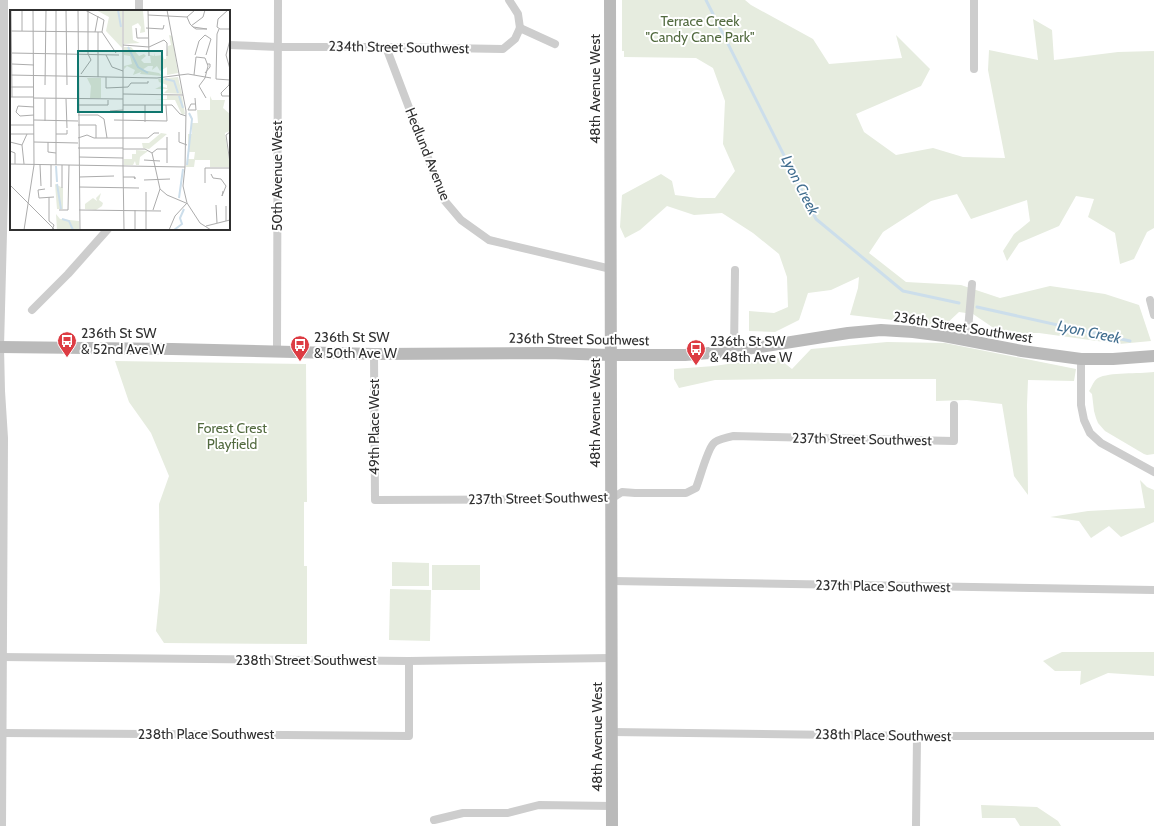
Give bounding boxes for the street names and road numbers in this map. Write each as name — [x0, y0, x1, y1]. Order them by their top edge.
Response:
street label: 48th Avenue West — [586, 34, 604, 144]
street label: 234th Street Southwest — [328, 37, 470, 57]
street label: Hedlund Avenue — [401, 105, 455, 203]
street label: 50th Avenue West — [268, 120, 286, 231]
street label: 236th Street Southwest — [892, 307, 1034, 347]
street label: 236th Street Southwest — [509, 329, 650, 349]
street label: 48th Avenue West — [586, 358, 604, 468]
street label: 49th Place West — [365, 379, 383, 475]
street label: 237th Street Southwest — [792, 429, 932, 449]
street label: 237th Street Southwest — [468, 488, 608, 508]
street label: 237th Place Southwest — [815, 576, 951, 596]
street label: 238th Street Southwest — [235, 651, 377, 669]
street label: 48th Avenue West — [588, 682, 606, 792]
street label: 238th Place Southwest — [138, 725, 275, 743]
street label: 238th Place Southwest — [815, 725, 952, 745]

